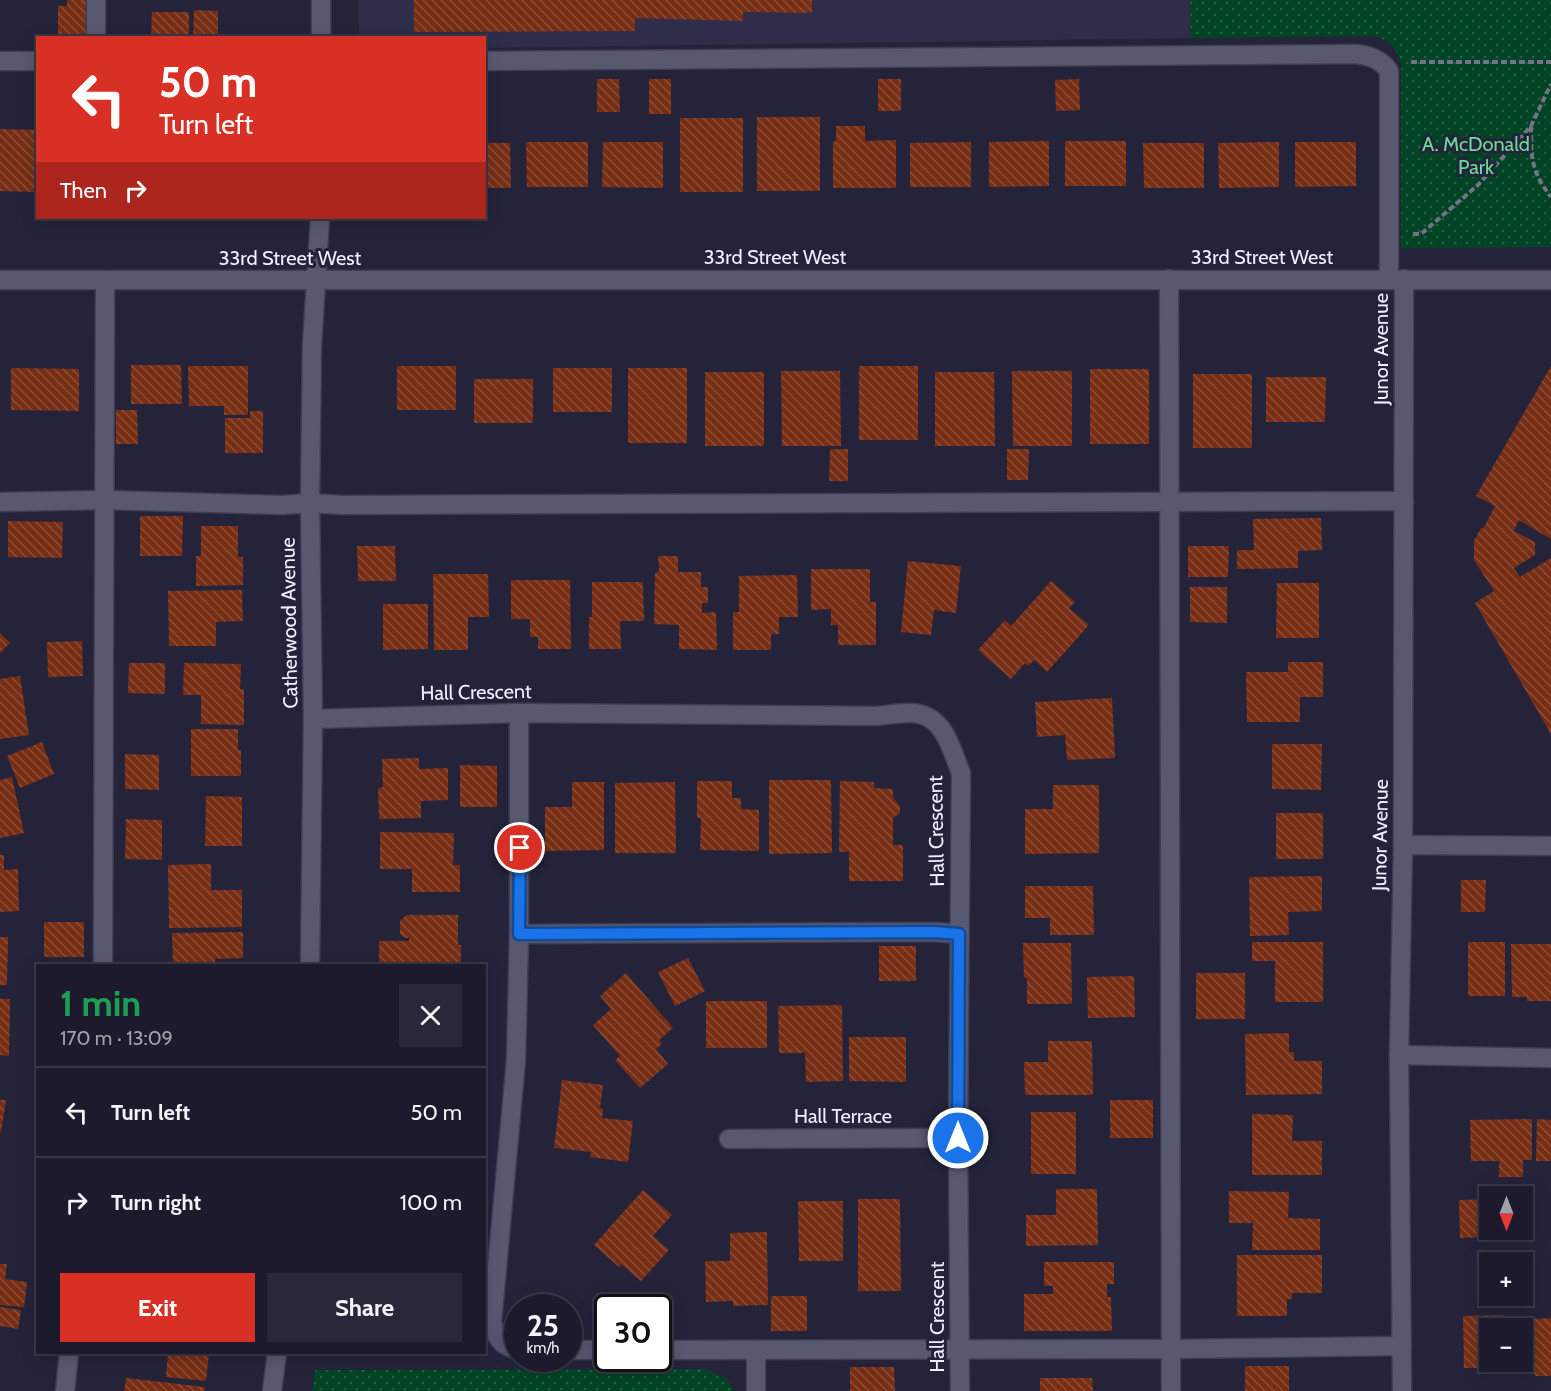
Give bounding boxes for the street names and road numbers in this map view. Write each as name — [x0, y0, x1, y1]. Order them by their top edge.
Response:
street label: 33rd Street West — [704, 245, 847, 269]
street label: 33rd Street West — [1191, 245, 1334, 269]
street label: 33rd Street West — [219, 246, 362, 270]
street label: Junor Avenue — [1369, 293, 1393, 406]
street label: Catherwood Avenue — [276, 537, 302, 709]
street label: Hall Crescent — [420, 679, 532, 705]
street label: Hall Crescent — [923, 775, 949, 887]
street label: Junor Avenue — [1367, 779, 1393, 892]
street label: Hall Terrace — [794, 1104, 892, 1128]
street label: Hall Crescent — [925, 1261, 949, 1373]

